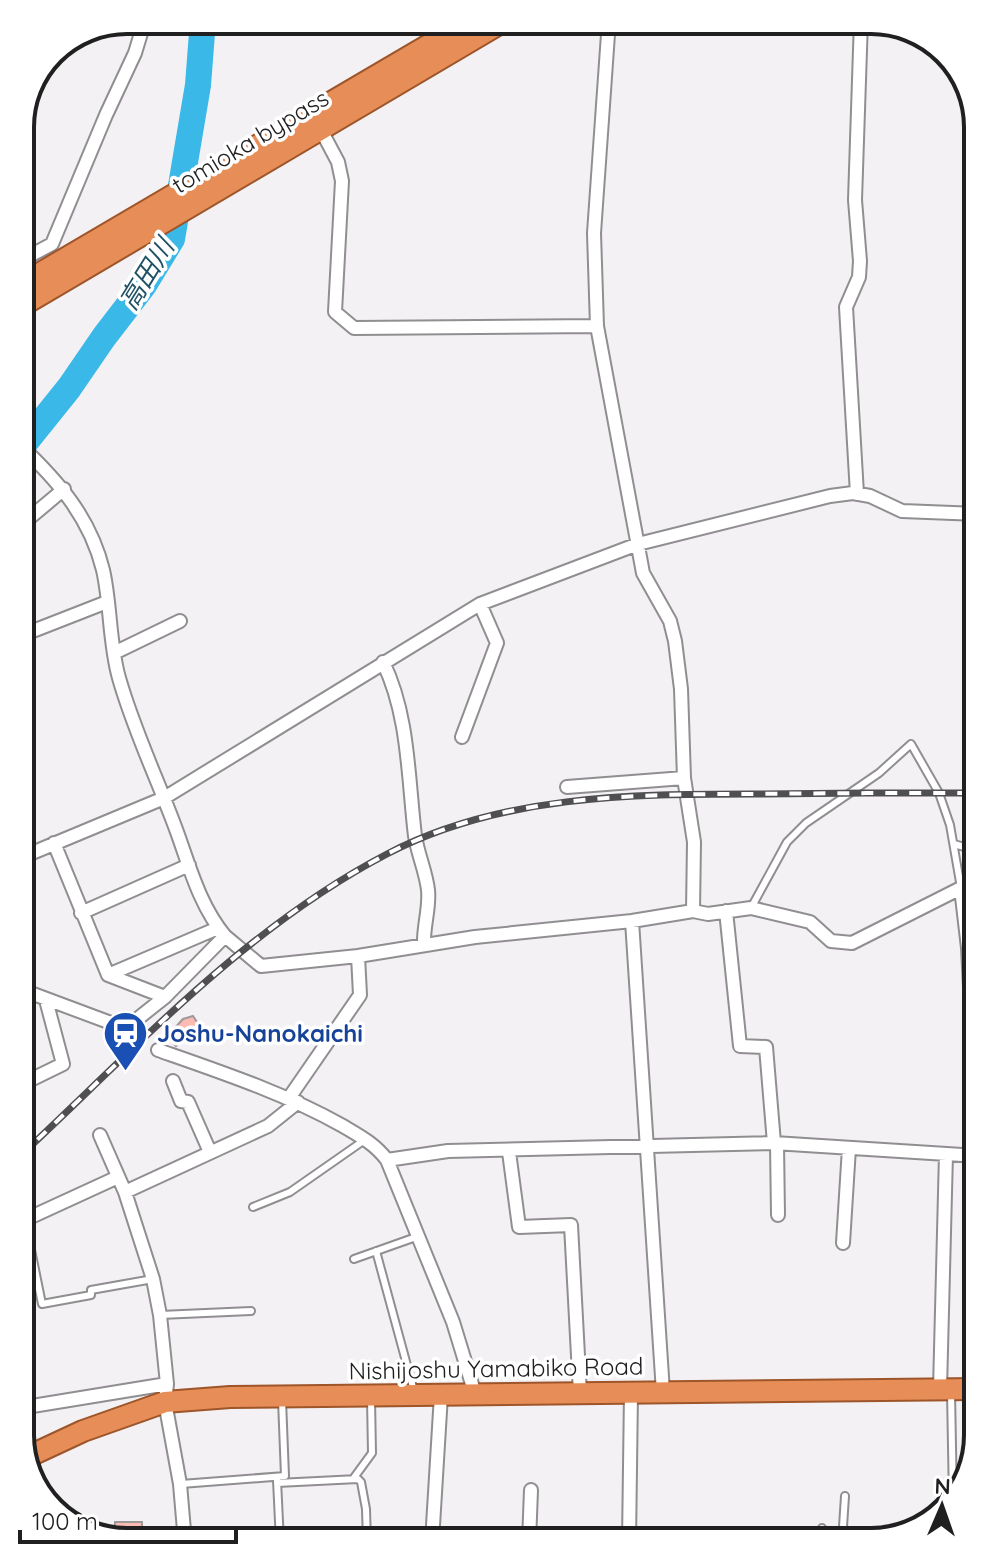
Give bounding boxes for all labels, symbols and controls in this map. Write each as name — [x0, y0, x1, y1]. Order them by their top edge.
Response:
street label: tomioka bypass — [166, 82, 334, 200]
water label: 高田川 — [111, 230, 182, 316]
station icon: Joshu-Nanokaichi — [102, 1009, 150, 1072]
place label: Joshu-Nanokaichi — [157, 1018, 363, 1048]
street label: Nishijoshu Yamabiko Road — [348, 1350, 644, 1386]
north arrow — [902, 1466, 982, 1546]
text: N — [934, 1472, 951, 1500]
scale bar — [20, 1494, 236, 1544]
text: 100 m — [32, 1506, 98, 1536]

